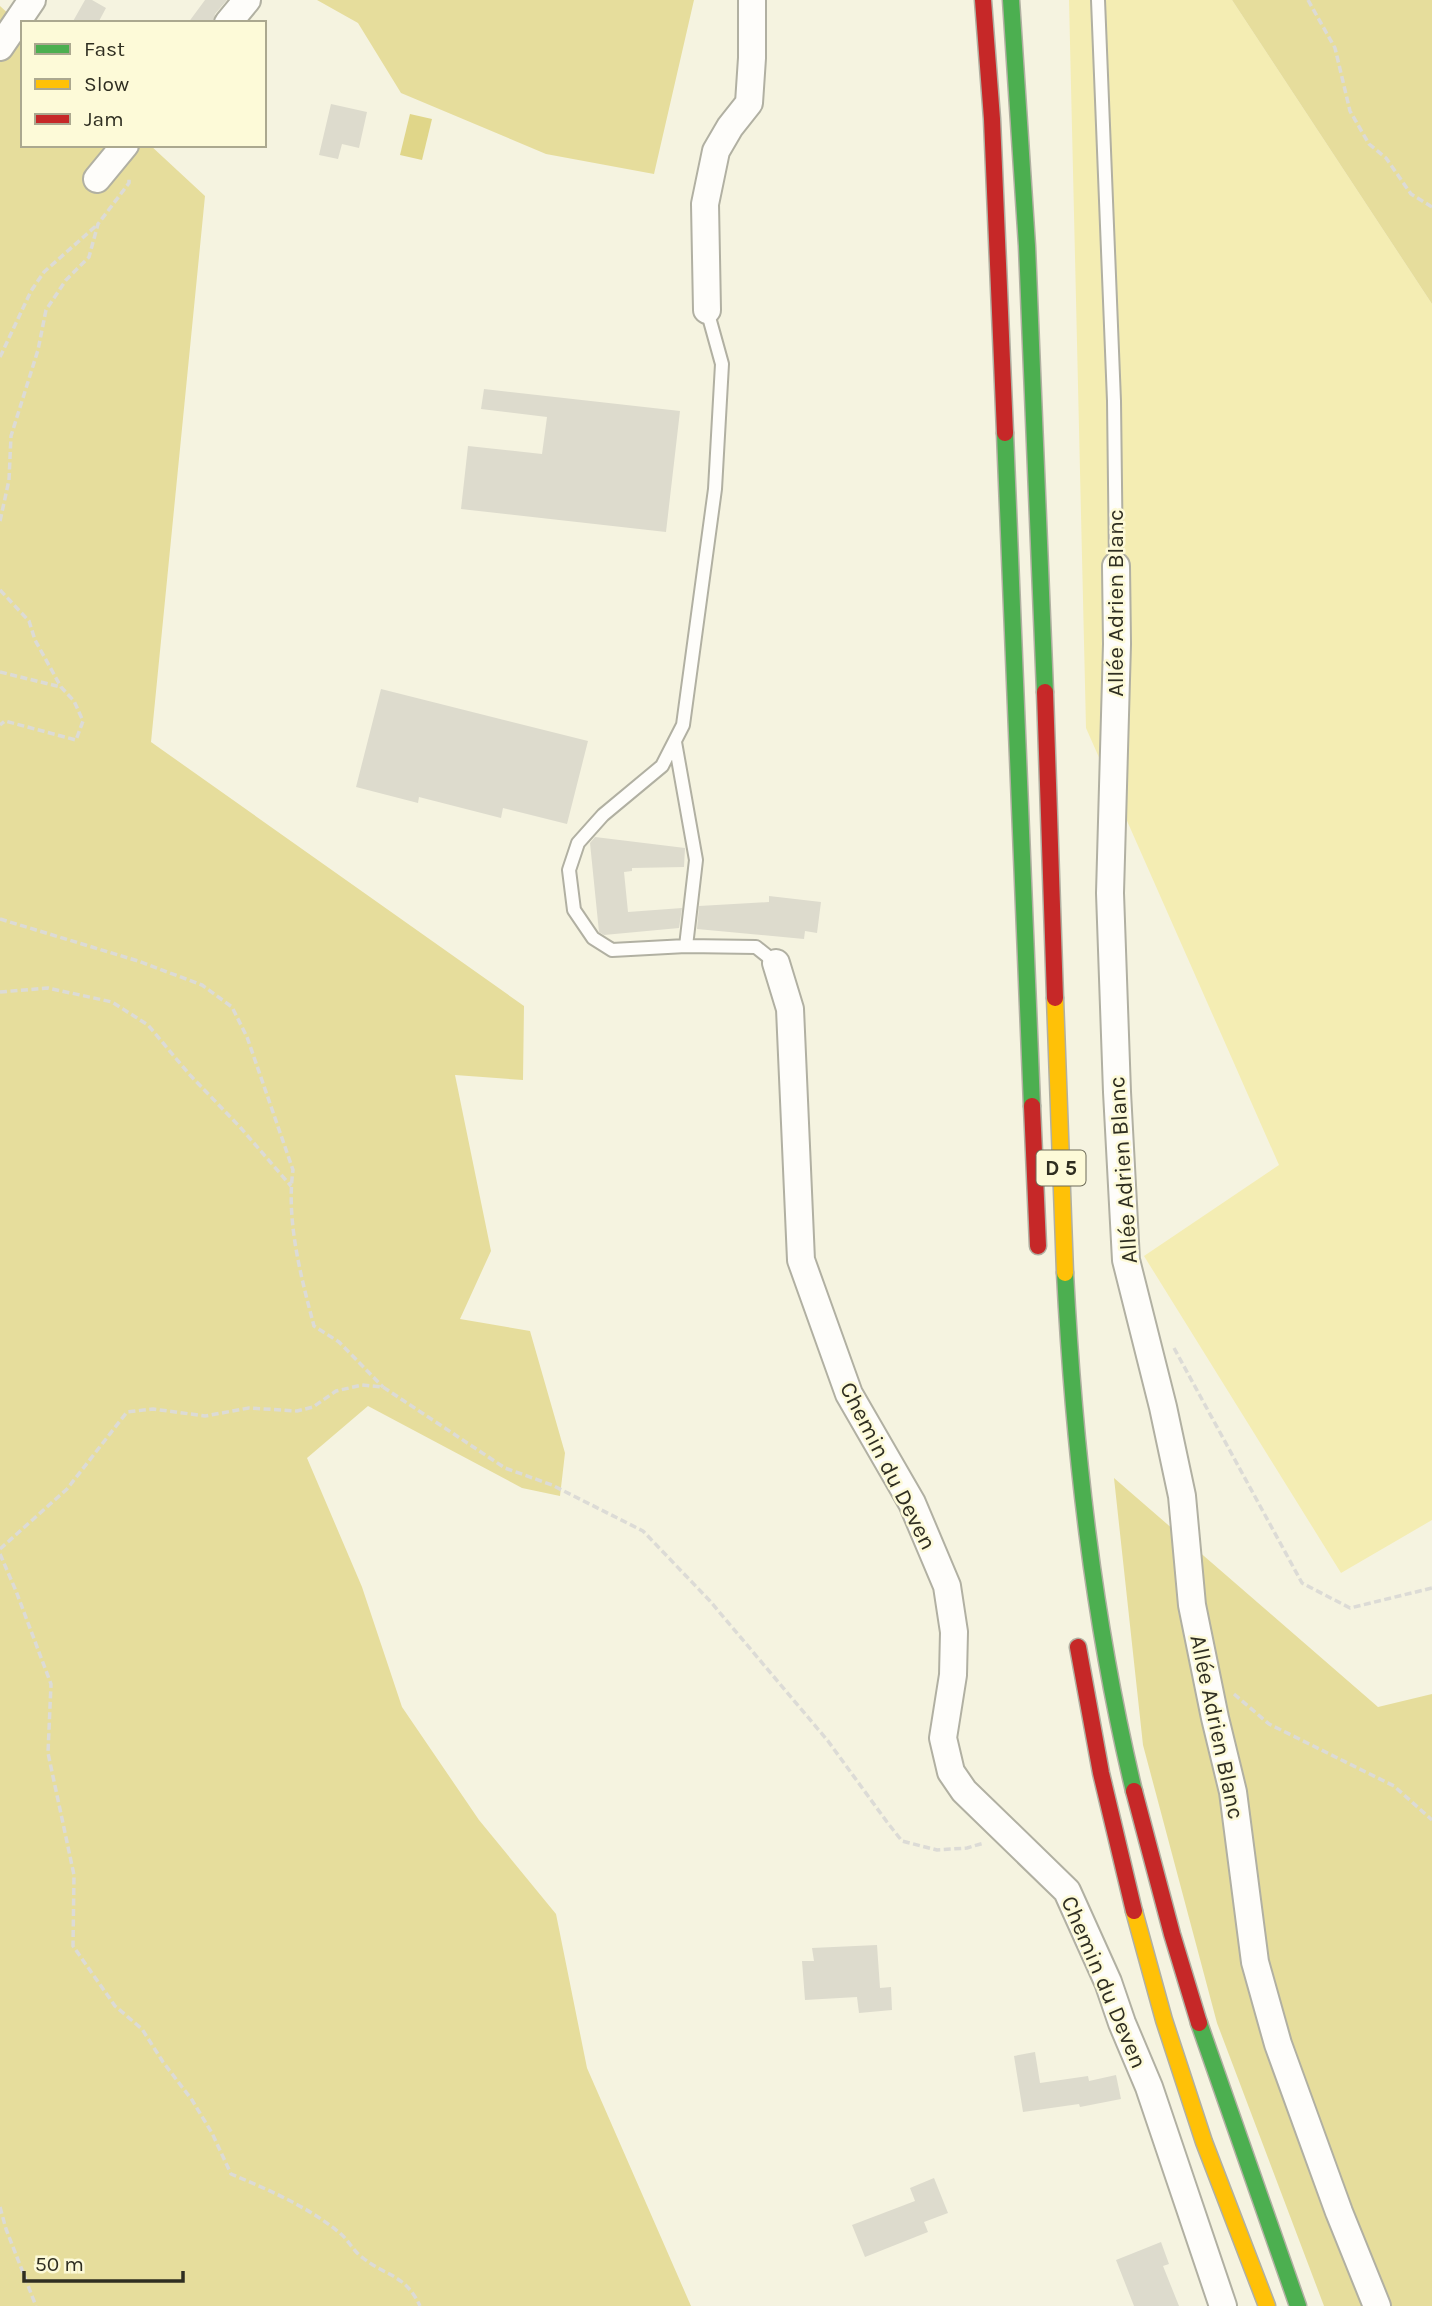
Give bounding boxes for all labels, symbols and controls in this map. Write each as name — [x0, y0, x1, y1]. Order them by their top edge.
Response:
legend — [21, 21, 266, 147]
text: Fast — [84, 37, 125, 61]
text: Slow — [84, 72, 129, 96]
text: Jam — [84, 107, 124, 131]
street label: Allée Adrien Blanc — [1102, 509, 1129, 697]
street label: Allée Adrien Blanc — [1103, 1076, 1143, 1264]
road number: D 5 — [1036, 1150, 1086, 1186]
street label: Chemin du Deven — [834, 1378, 942, 1554]
street label: Allée Adrien Blanc — [1184, 1632, 1250, 1822]
street label: Chemin du Deven — [1055, 1892, 1153, 2072]
scale bar — [24, 2240, 184, 2284]
text: 50 m — [35, 2252, 84, 2276]

